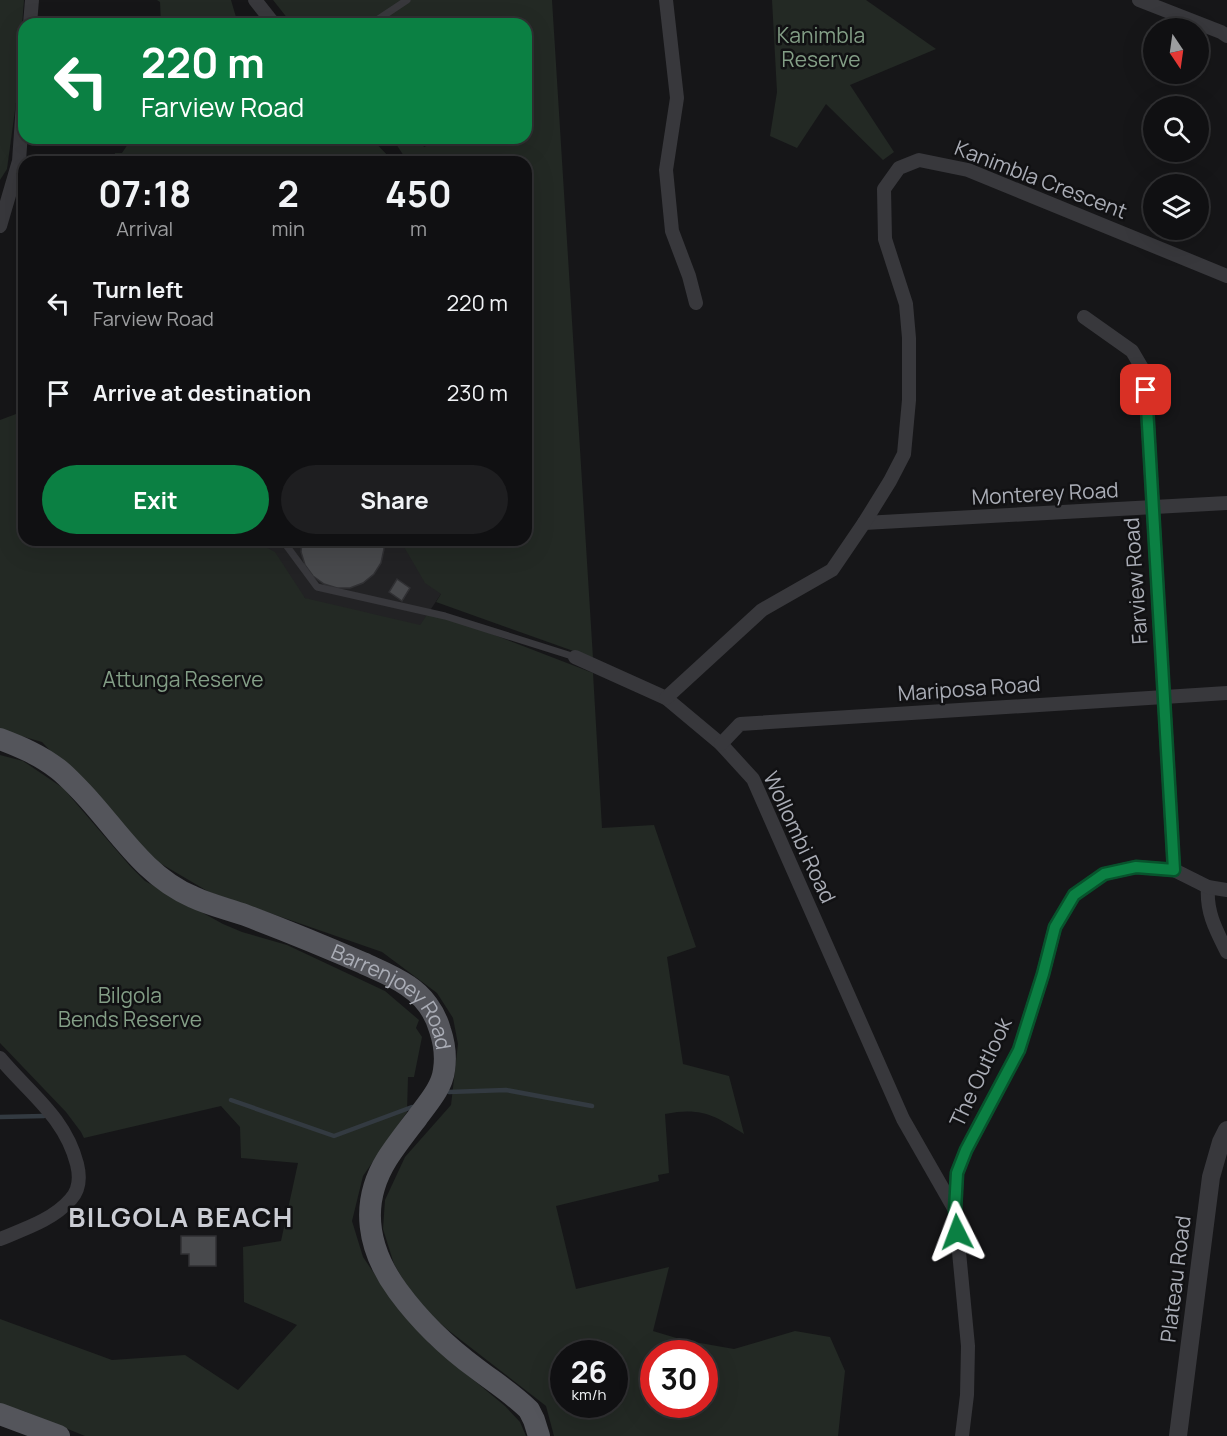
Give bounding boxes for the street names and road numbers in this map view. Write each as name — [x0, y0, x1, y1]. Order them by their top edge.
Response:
street label: Kanimbla Crescent — [951, 133, 1131, 225]
street label: Monterey Road — [971, 475, 1119, 511]
street label: Farview Road — [1117, 517, 1153, 645]
street label: Mariposa Road — [897, 669, 1041, 707]
street label: Wollombi Road — [757, 767, 843, 907]
street label: Barrenjoey Road — [327, 937, 458, 1052]
street label: The Outlook — [942, 1012, 1018, 1131]
street label: Plateau Road — [1153, 1214, 1197, 1344]

